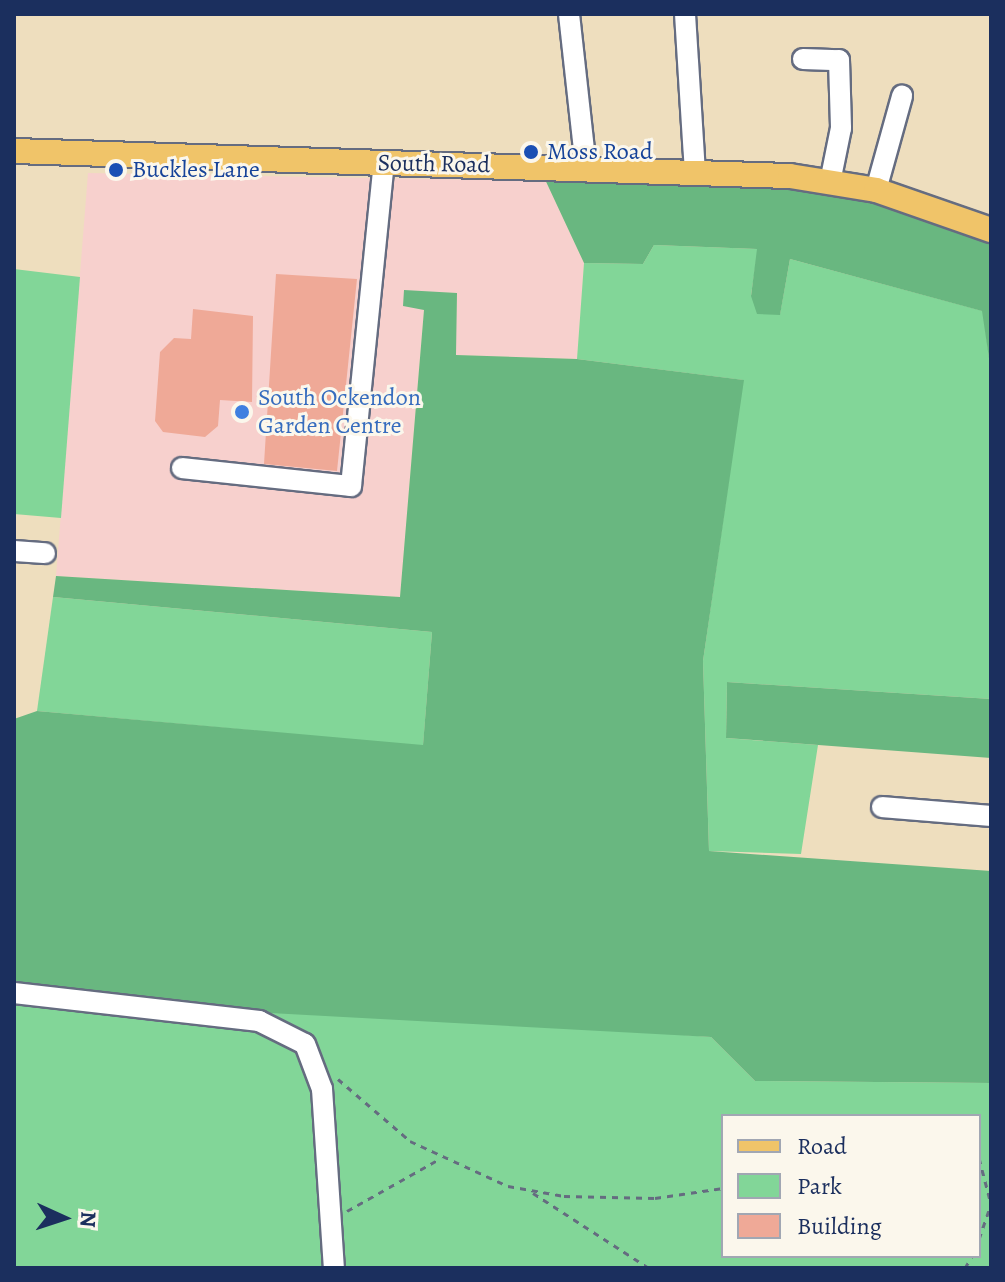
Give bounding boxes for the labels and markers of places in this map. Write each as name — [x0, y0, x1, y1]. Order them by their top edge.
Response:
place label: Moss Road — [547, 138, 653, 166]
marker: Moss Road — [522, 143, 540, 161]
place label: Buckles Lane — [132, 156, 260, 184]
marker: Buckles Lane — [107, 161, 125, 179]
place label: South Ockendon Garden Centre — [258, 384, 421, 440]
marker: South Ockendon Garden Centre — [233, 403, 251, 421]

